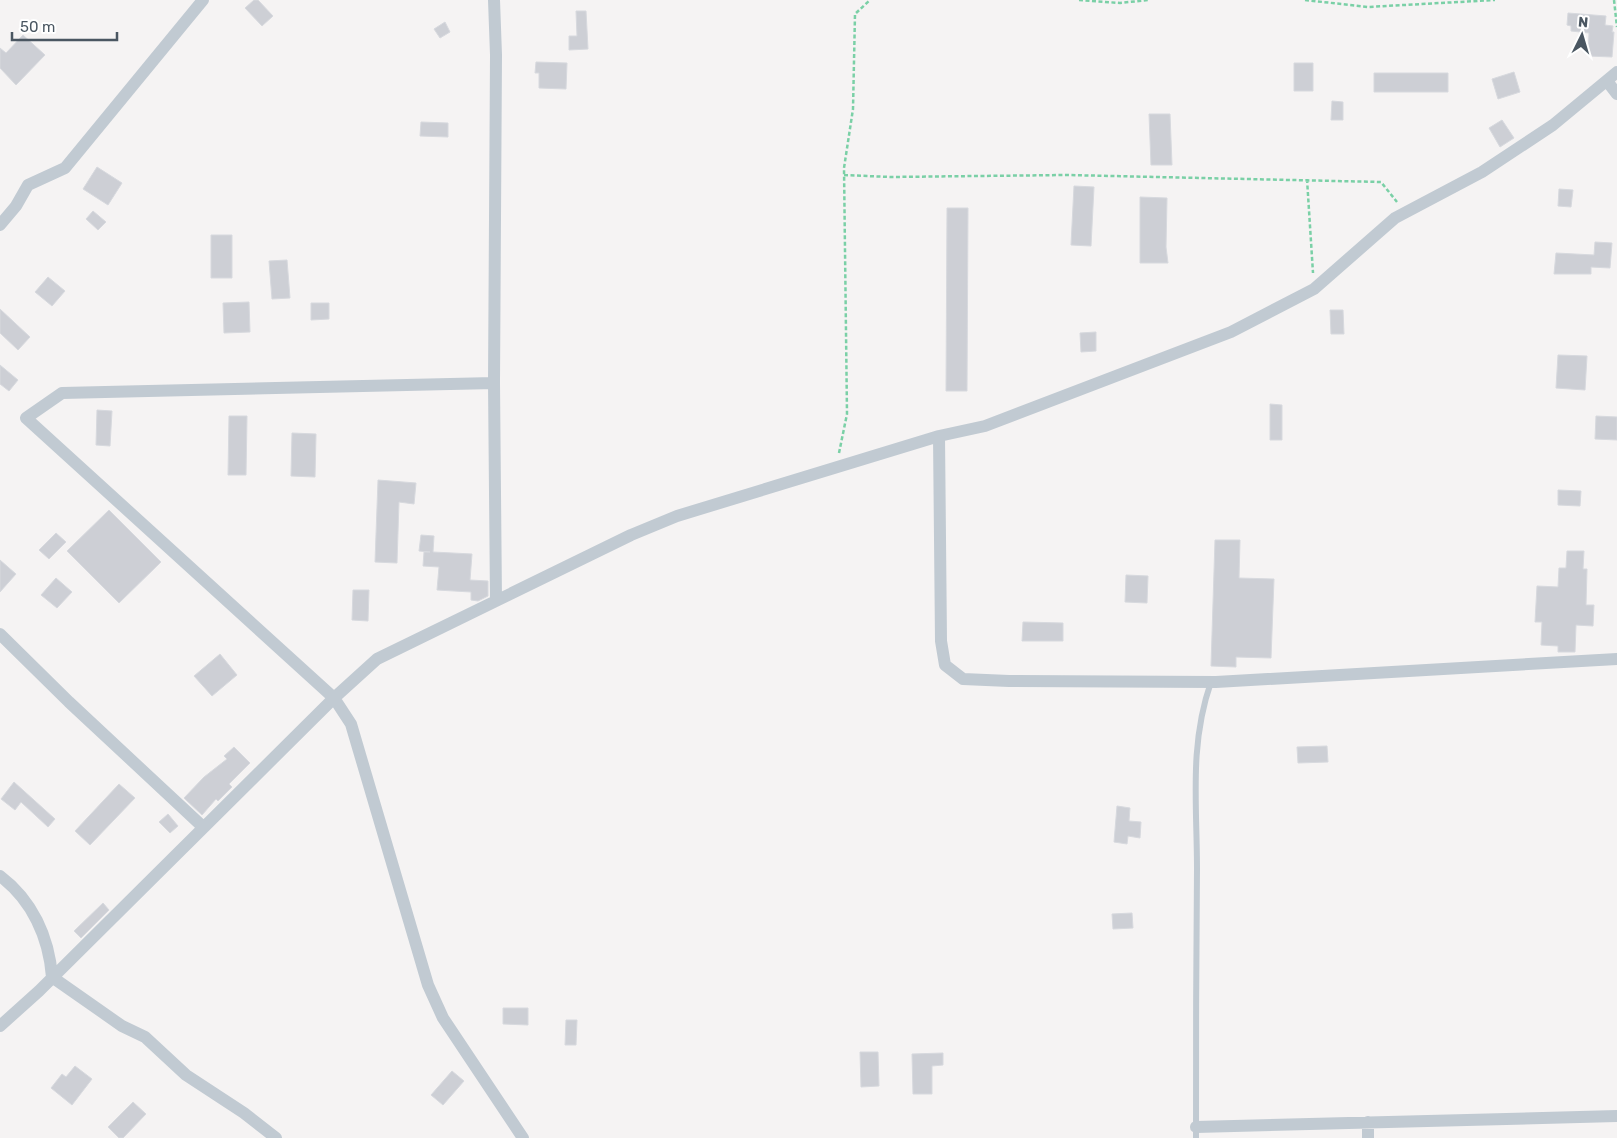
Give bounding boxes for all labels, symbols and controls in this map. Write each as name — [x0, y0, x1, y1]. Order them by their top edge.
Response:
scale bar — [12, 10, 118, 42]
north arrow — [1557, 10, 1607, 60]
text: N — [1577, 14, 1589, 31]
text: 50 m — [20, 18, 55, 36]

